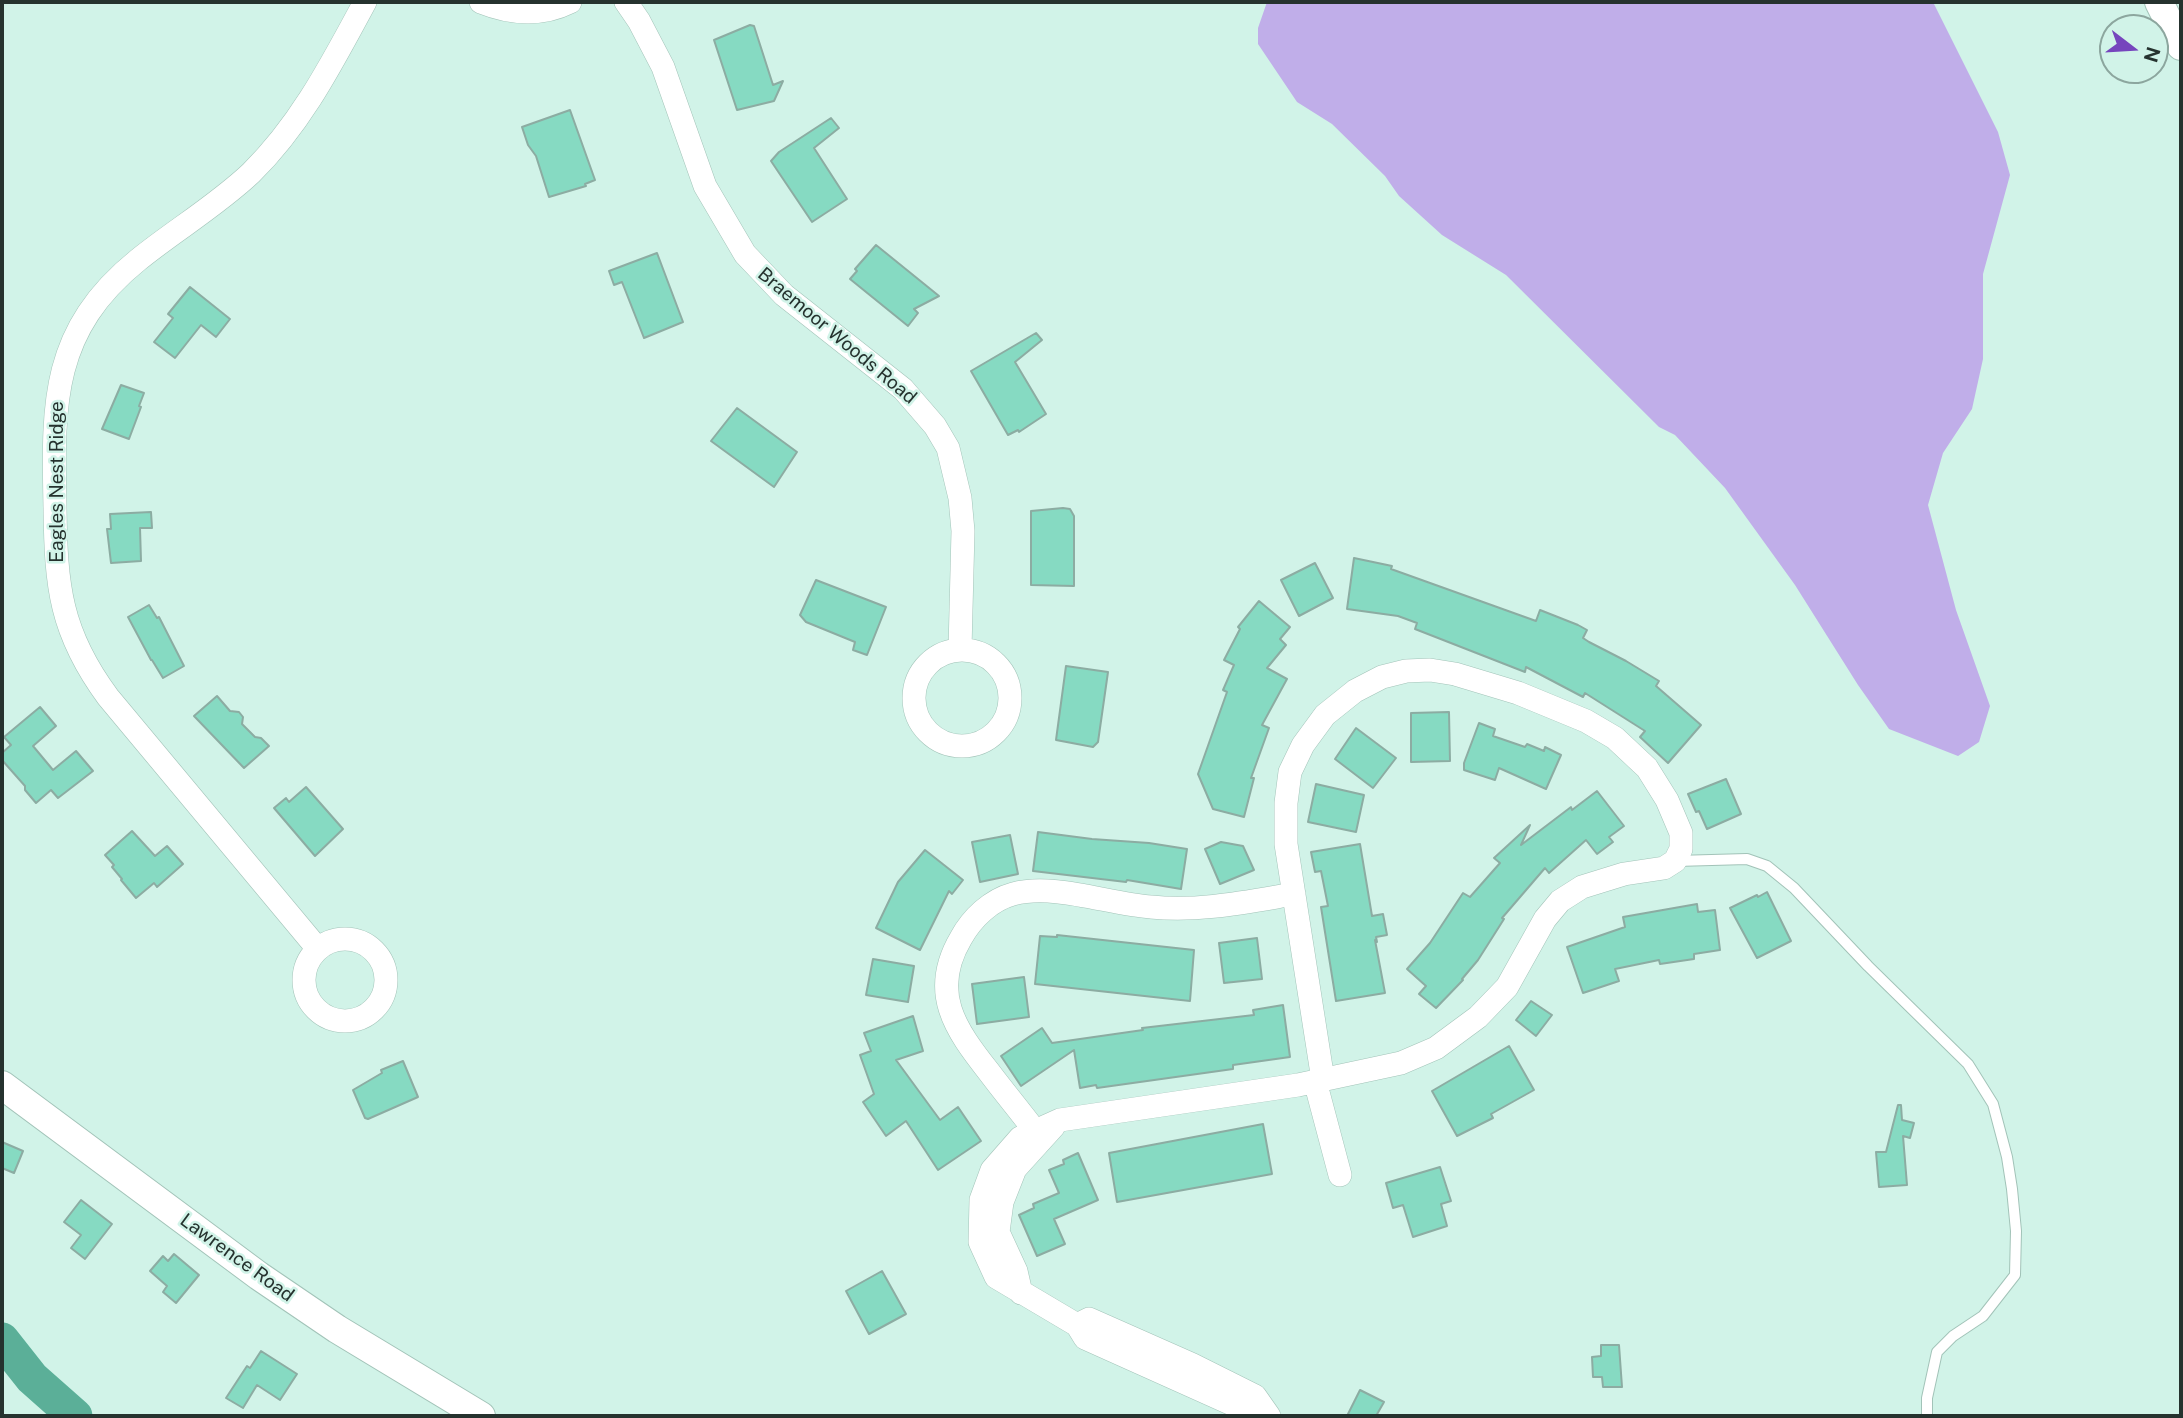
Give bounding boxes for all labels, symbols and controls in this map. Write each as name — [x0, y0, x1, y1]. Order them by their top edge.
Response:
north arrow — [2099, 14, 2169, 84]
text: N — [2139, 44, 2165, 65]
street label: Braemoor Woods Road — [753, 263, 921, 409]
street label: Eagles Nest Ridge — [46, 401, 68, 563]
street label: Lawrence Road — [176, 1209, 298, 1307]

